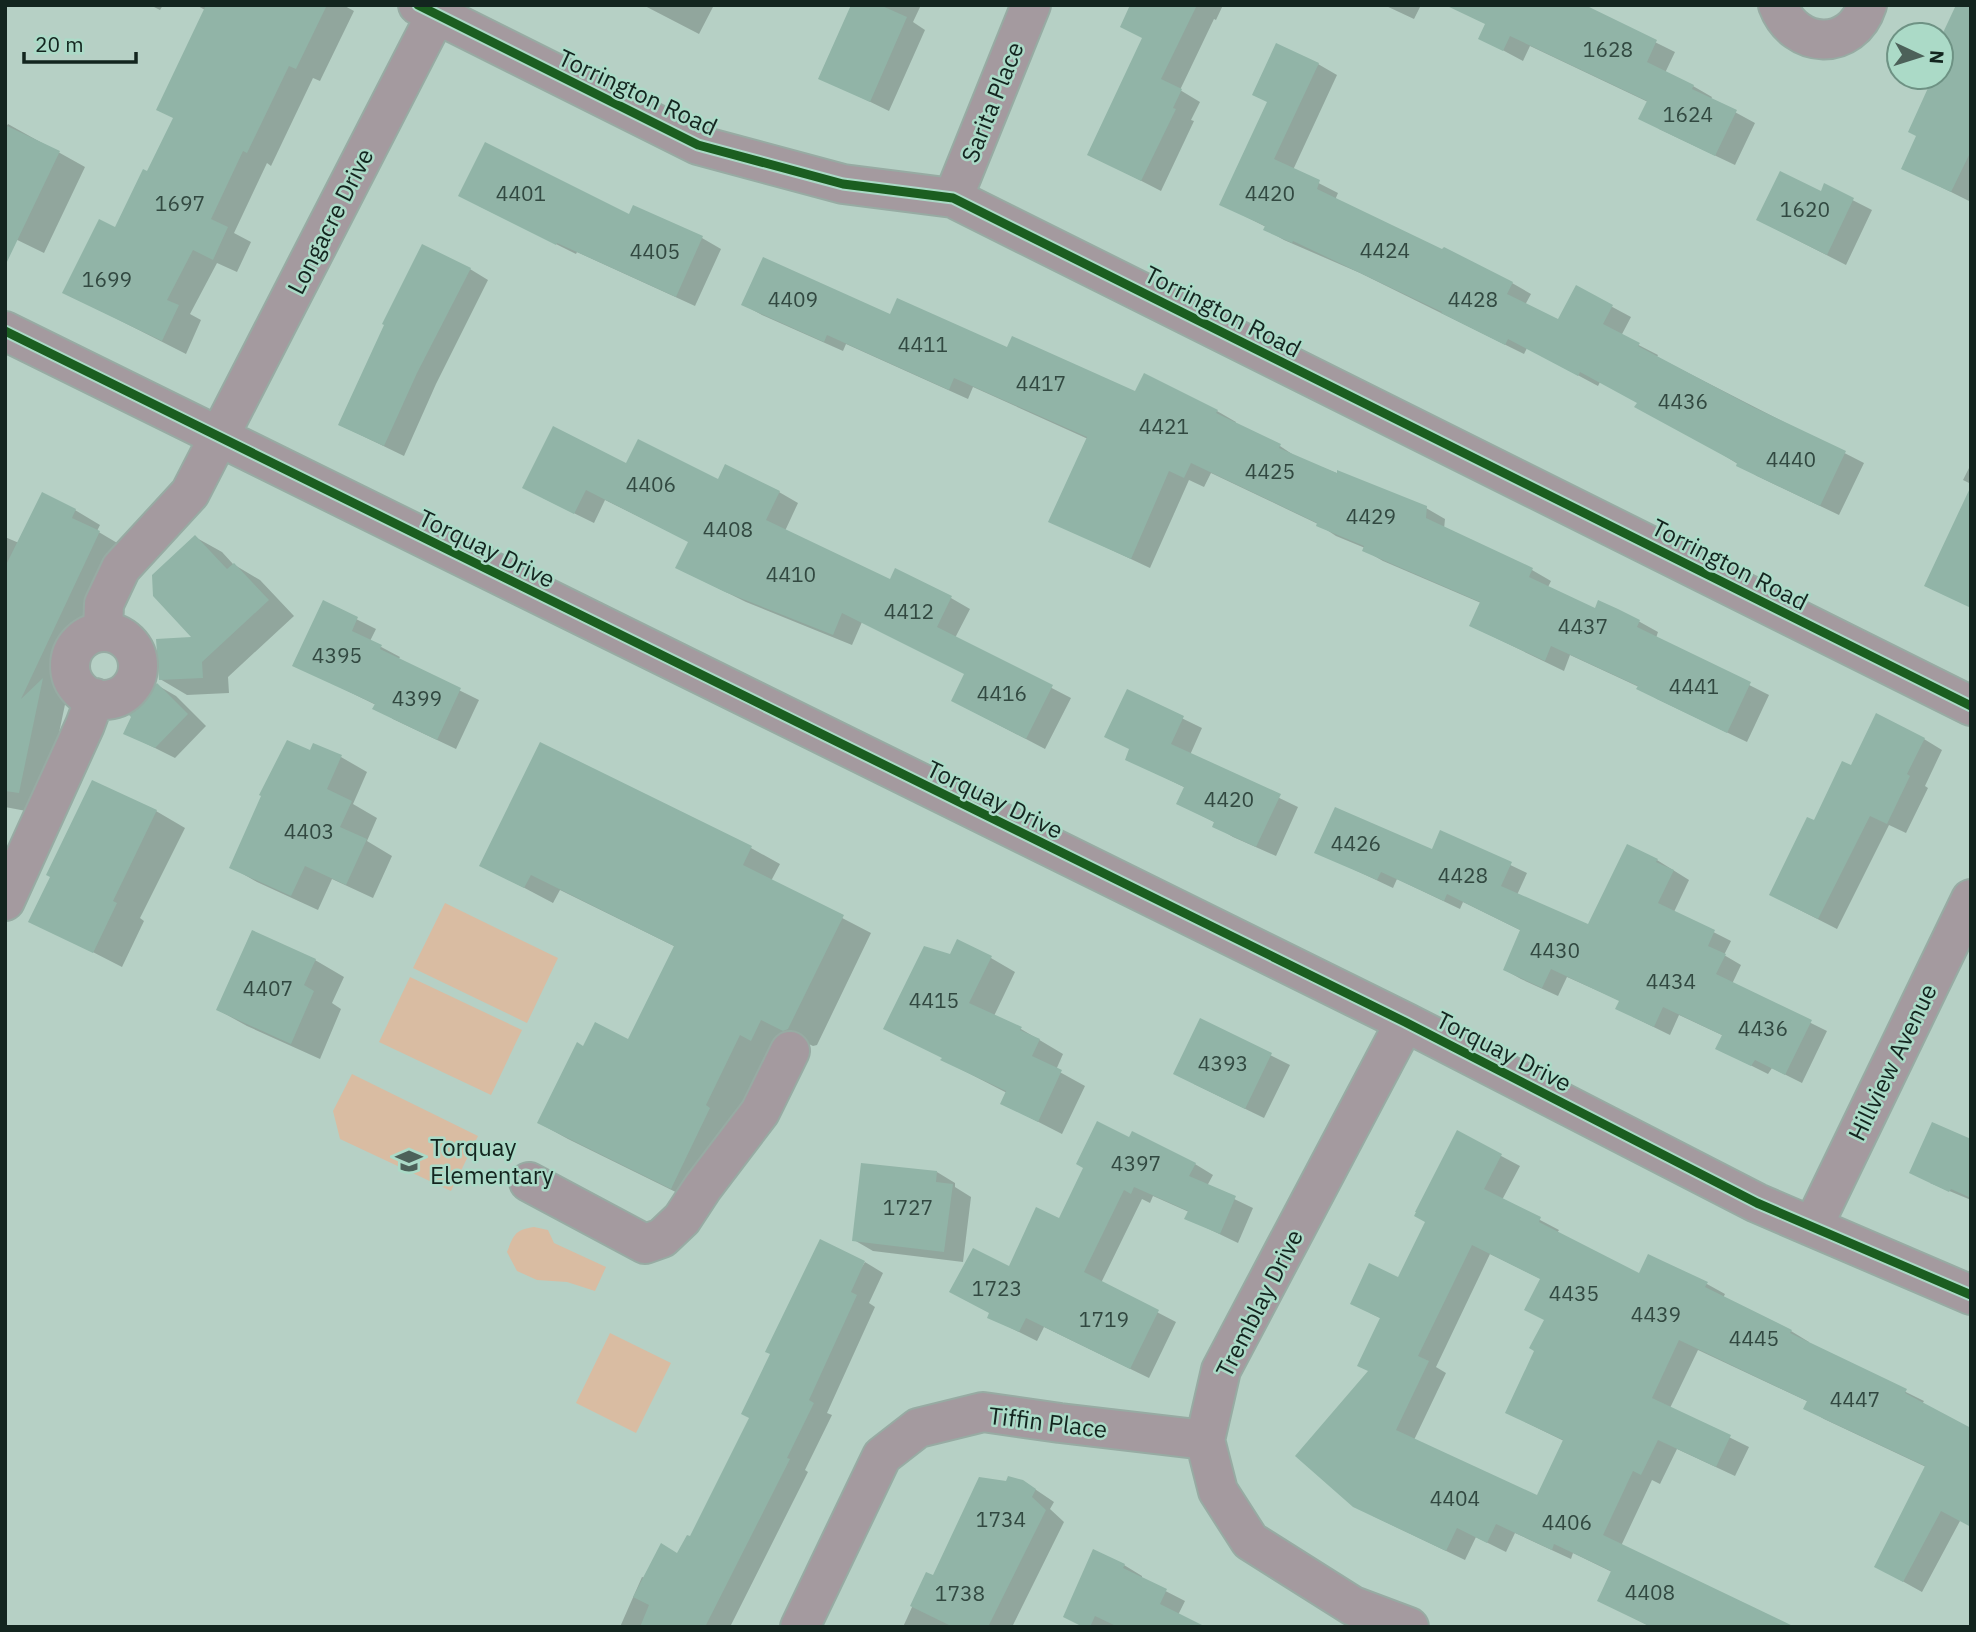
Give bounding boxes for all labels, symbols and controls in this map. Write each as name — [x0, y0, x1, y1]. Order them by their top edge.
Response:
scale bar — [24, 21, 136, 65]
north arrow — [1885, 21, 1955, 91]
text: 20 m — [35, 30, 84, 58]
house number: 1628 — [1583, 35, 1633, 63]
street label: Sarita Place — [953, 37, 1031, 167]
street label: Torrington Road — [553, 41, 723, 143]
text: N — [1925, 49, 1949, 65]
house number: 1624 — [1663, 100, 1713, 128]
street label: Longacre Drive — [280, 143, 380, 299]
house number: 4401 — [496, 179, 546, 207]
house number: 4420 — [1245, 179, 1295, 207]
house number: 1697 — [155, 189, 205, 217]
house number: 1620 — [1780, 195, 1830, 223]
house number: 4424 — [1360, 236, 1410, 264]
house number: 4405 — [630, 237, 680, 265]
street label: Torrington Road — [1139, 258, 1307, 364]
house number: 1699 — [82, 265, 132, 293]
house number: 4409 — [768, 285, 818, 313]
house number: 4428 — [1448, 285, 1498, 313]
house number: 4411 — [898, 330, 948, 358]
house number: 4417 — [1016, 369, 1066, 397]
house number: 4436 — [1658, 387, 1708, 415]
house number: 4421 — [1139, 412, 1189, 440]
house number: 4440 — [1766, 445, 1816, 473]
house number: 4425 — [1245, 457, 1295, 485]
house number: 4406 — [626, 470, 676, 498]
street label: Torquay Drive — [414, 501, 560, 595]
house number: 4429 — [1346, 502, 1396, 530]
street label: Torrington Road — [1646, 511, 1814, 617]
house number: 4408 — [703, 515, 753, 543]
house number: 4410 — [766, 560, 816, 588]
house number: 4412 — [884, 597, 934, 625]
house number: 4437 — [1558, 612, 1608, 640]
house number: 4395 — [312, 641, 362, 669]
house number: 4441 — [1669, 672, 1719, 700]
house number: 4416 — [977, 679, 1027, 707]
house number: 4399 — [392, 684, 442, 712]
street label: Torquay Drive — [922, 752, 1068, 846]
house number: 4420 — [1204, 785, 1254, 813]
house number: 4403 — [284, 817, 334, 845]
house number: 4426 — [1331, 829, 1381, 857]
house number: 4428 — [1438, 861, 1488, 889]
house number: 4430 — [1530, 936, 1580, 964]
house number: 4434 — [1646, 967, 1696, 995]
house number: 4407 — [243, 974, 293, 1002]
street label: Hillview Avenue — [1840, 978, 1944, 1146]
house number: 4415 — [909, 986, 959, 1014]
street label: Torquay Drive — [1431, 1003, 1577, 1099]
house number: 4436 — [1738, 1014, 1788, 1042]
house number: 4393 — [1198, 1049, 1248, 1077]
place label: Torquay Elementary — [430, 1131, 554, 1191]
school or university icon: Torquay Elementary — [394, 1146, 424, 1176]
house number: 4397 — [1111, 1149, 1161, 1177]
house number: 1727 — [883, 1193, 933, 1221]
street label: Tremblay Drive — [1208, 1224, 1310, 1382]
house number: 1723 — [972, 1274, 1022, 1302]
house number: 4435 — [1549, 1279, 1599, 1307]
house number: 4439 — [1631, 1300, 1681, 1328]
house number: 1719 — [1079, 1305, 1129, 1333]
house number: 4445 — [1729, 1324, 1779, 1352]
house number: 4447 — [1830, 1385, 1880, 1413]
street label: Tiffin Place — [987, 1399, 1109, 1445]
house number: 4404 — [1430, 1484, 1480, 1512]
house number: 1734 — [976, 1505, 1026, 1533]
house number: 4406 — [1542, 1508, 1592, 1536]
house number: 4408 — [1625, 1578, 1675, 1606]
house number: 1738 — [935, 1579, 985, 1607]

